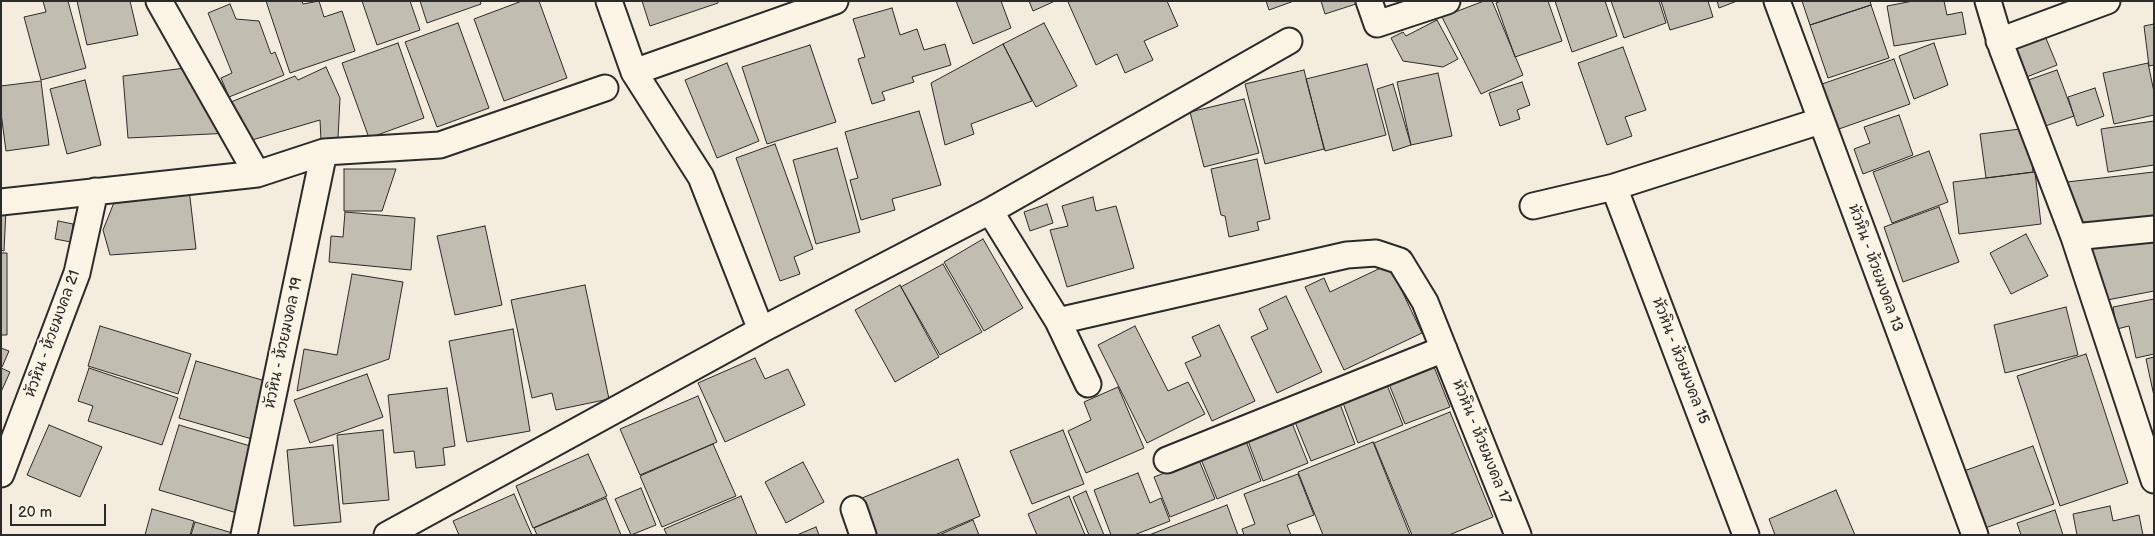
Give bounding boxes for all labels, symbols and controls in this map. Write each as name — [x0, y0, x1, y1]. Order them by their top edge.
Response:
street label: หัวหิน - ห้วยมงคล 13 — [1844, 202, 1906, 334]
street label: หัวหิน - ห้วยมงคล 21 — [22, 268, 84, 400]
street label: หัวหิน - ห้วยมงคล 19 — [261, 276, 307, 410]
street label: หัวหิน - ห้วยมงคล 15 — [1648, 295, 1712, 427]
street label: หัวหิน - ห้วยมงคล 17 — [1448, 377, 1514, 507]
scale bar — [12, 494, 109, 526]
text: 20 m — [18, 503, 52, 522]

